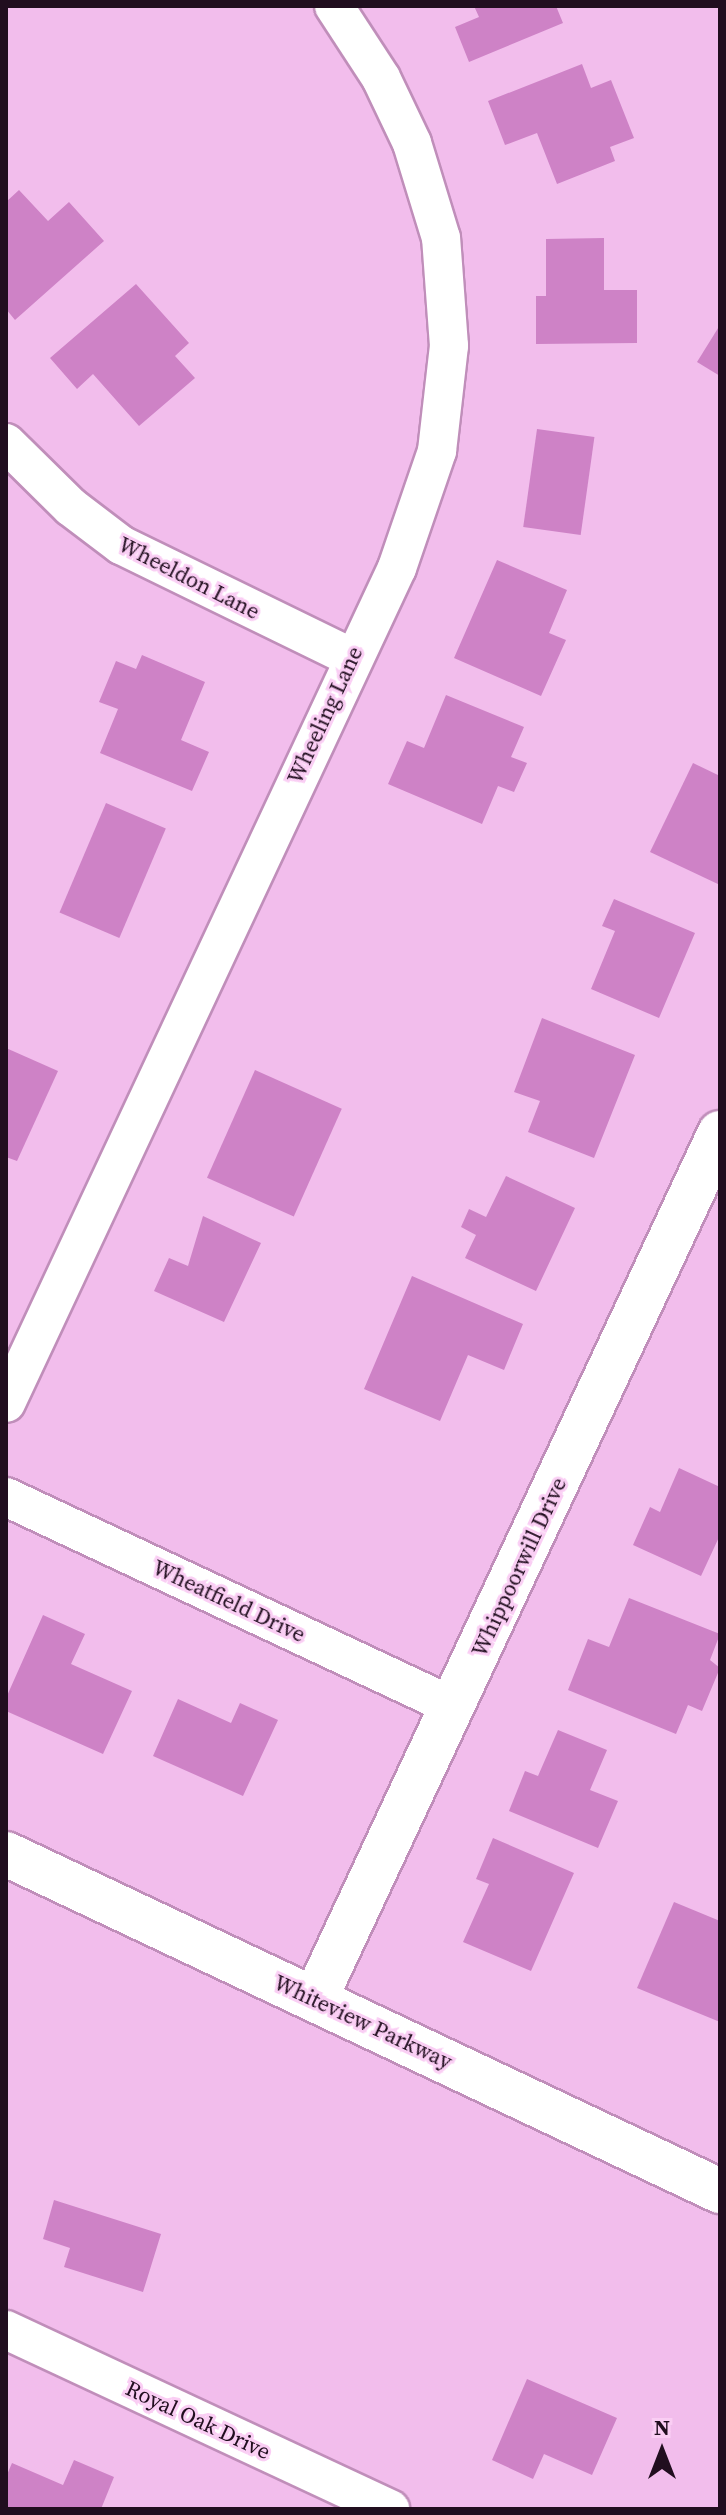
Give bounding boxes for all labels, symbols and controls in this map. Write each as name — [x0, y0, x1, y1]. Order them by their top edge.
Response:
street label: Wheeldon Lane — [114, 531, 264, 625]
street label: Wheeling Lane — [282, 642, 368, 788]
street label: Whippoorwill Drive — [466, 1473, 572, 1661]
street label: Wheatfield Drive — [149, 1554, 309, 1648]
street label: Whiteview Parkway — [270, 1969, 456, 2075]
street label: Royal Oak Drive — [121, 2375, 275, 2465]
north arrow — [622, 2411, 702, 2491]
text: N — [654, 2412, 670, 2442]

